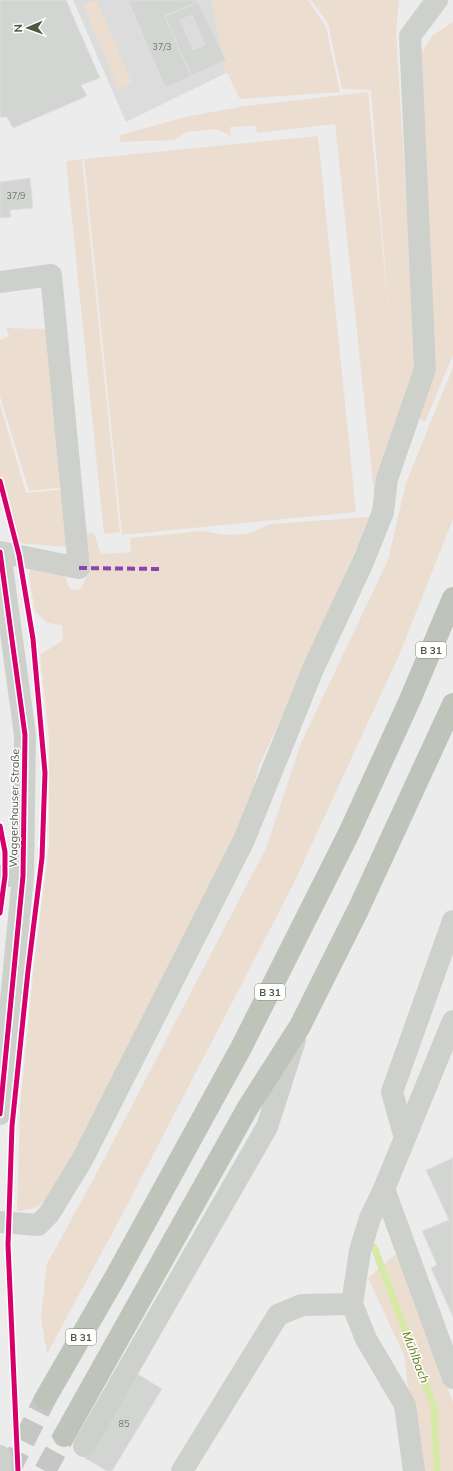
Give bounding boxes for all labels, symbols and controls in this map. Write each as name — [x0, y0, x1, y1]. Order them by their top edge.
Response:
north arrow — [8, 8, 48, 48]
text: N — [11, 24, 25, 33]
house number: 37/3 — [153, 41, 171, 52]
house number: 37/9 — [7, 190, 25, 201]
road number: B 31 — [416, 642, 446, 658]
street label: Waggershauser Straße — [6, 749, 22, 867]
road number: B 31 — [255, 984, 285, 1000]
road number: B 31 — [66, 1329, 96, 1345]
water label: Mühlbach — [399, 1329, 433, 1385]
house number: 85 — [119, 1418, 130, 1429]

